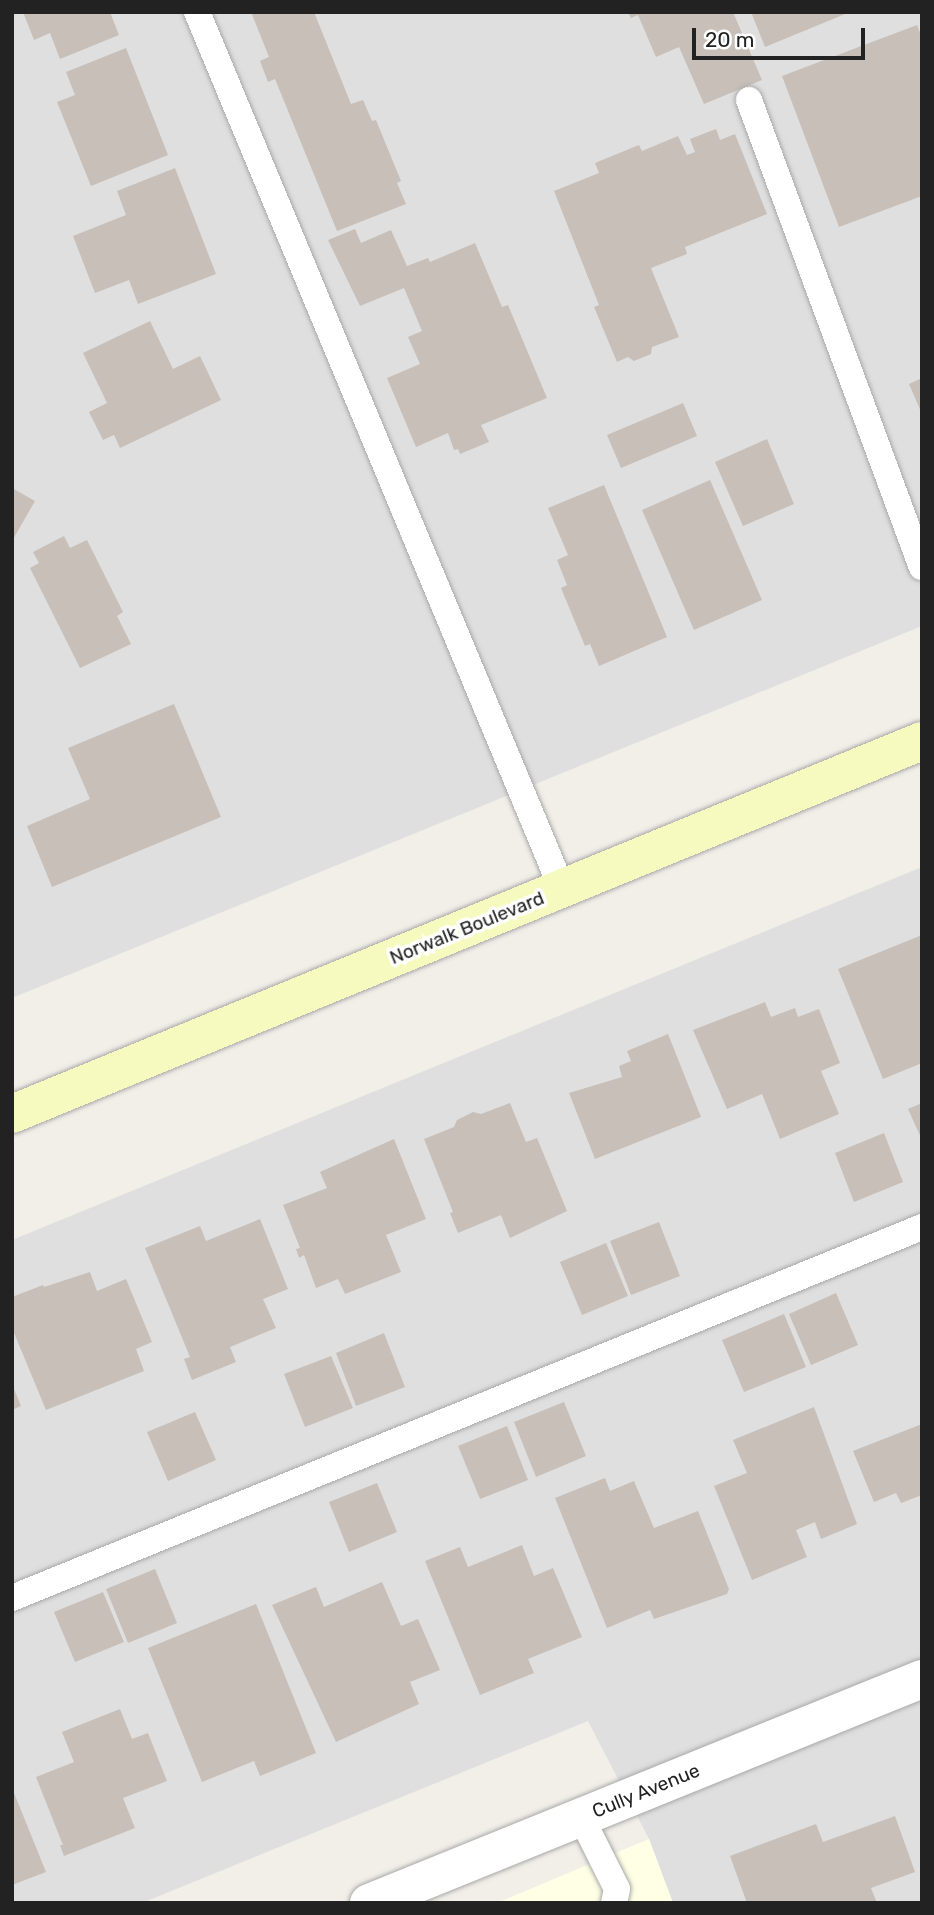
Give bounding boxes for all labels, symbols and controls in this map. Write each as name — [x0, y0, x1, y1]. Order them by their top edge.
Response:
scale bar — [696, 14, 869, 58]
text: 20 m — [705, 27, 754, 52]
street label: Norwalk Boulevard — [386, 887, 548, 969]
street label: Cully Avenue — [588, 1759, 704, 1823]

